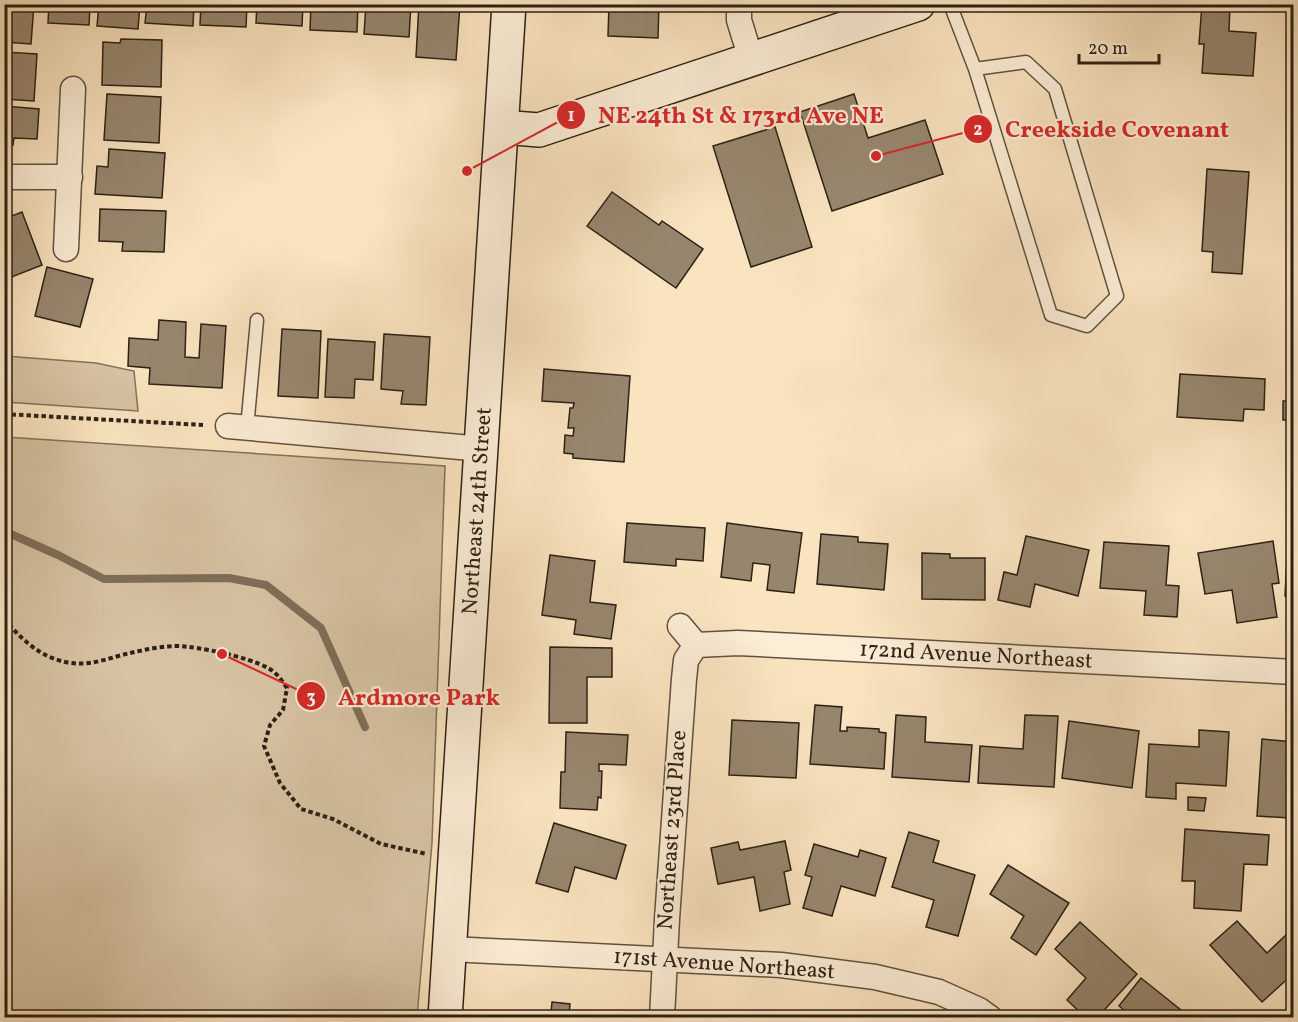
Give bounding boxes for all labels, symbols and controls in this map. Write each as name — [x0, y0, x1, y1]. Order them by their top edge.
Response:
scale bar — [1079, 27, 1158, 65]
text: 20 m — [1088, 37, 1128, 62]
callout: NE 24th St & 173rd Ave NE — [556, 94, 896, 136]
text: NE 24th St & 173rd Ave NE — [598, 100, 884, 134]
text: 1 — [567, 104, 575, 129]
callout: Creekside Covenant — [963, 108, 1241, 150]
text: Creekside Covenant — [1005, 114, 1229, 148]
text: 2 — [973, 118, 983, 143]
street label: Northeast 24th Street — [455, 406, 501, 616]
street label: 172nd Avenue Northeast — [859, 634, 1094, 678]
callout: Ardmore Park — [296, 675, 513, 717]
text: Ardmore Park — [338, 682, 501, 716]
text: 3 — [306, 686, 316, 711]
street label: Northeast 23rd Place — [651, 729, 695, 931]
street label: 171st Avenue Northeast — [612, 942, 836, 988]

